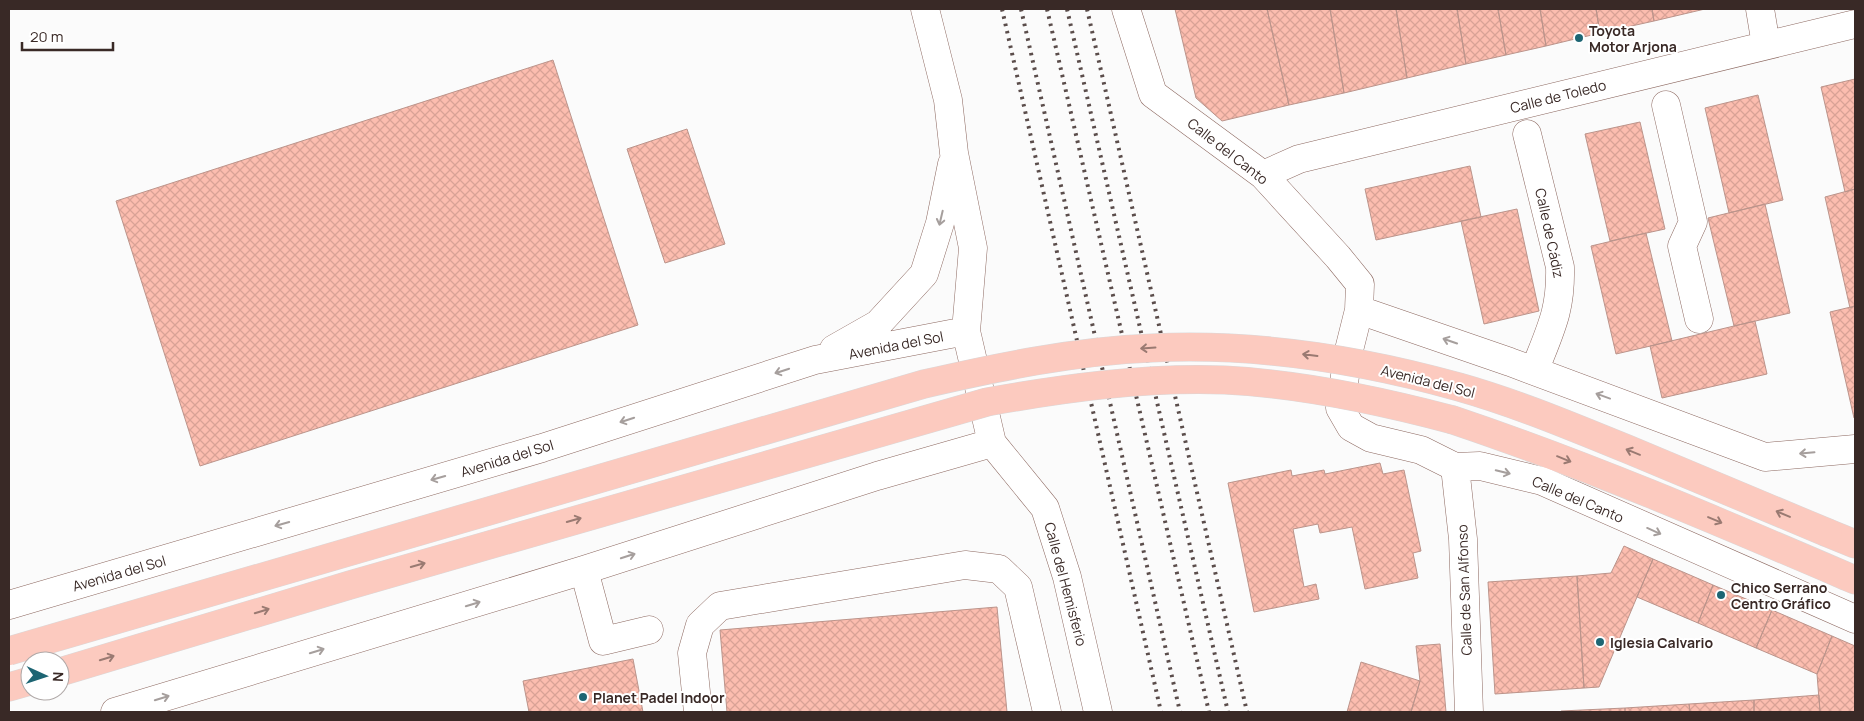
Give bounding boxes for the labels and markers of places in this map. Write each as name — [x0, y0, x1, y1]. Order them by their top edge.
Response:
place label: Toyota Motor Arjona — [1589, 21, 1677, 56]
marker: Toyota Motor Arjona — [1573, 32, 1585, 44]
place label: Chico Serrano Centro Gráfico — [1731, 578, 1831, 613]
marker: Chico Serrano Centro Gráfico — [1715, 589, 1727, 601]
place label: Iglesia Calvario — [1610, 633, 1714, 652]
marker: Iglesia Calvario — [1594, 636, 1606, 648]
place label: Planet Padel Indoor — [593, 688, 725, 707]
marker: Planet Padel Indoor — [577, 691, 589, 703]

